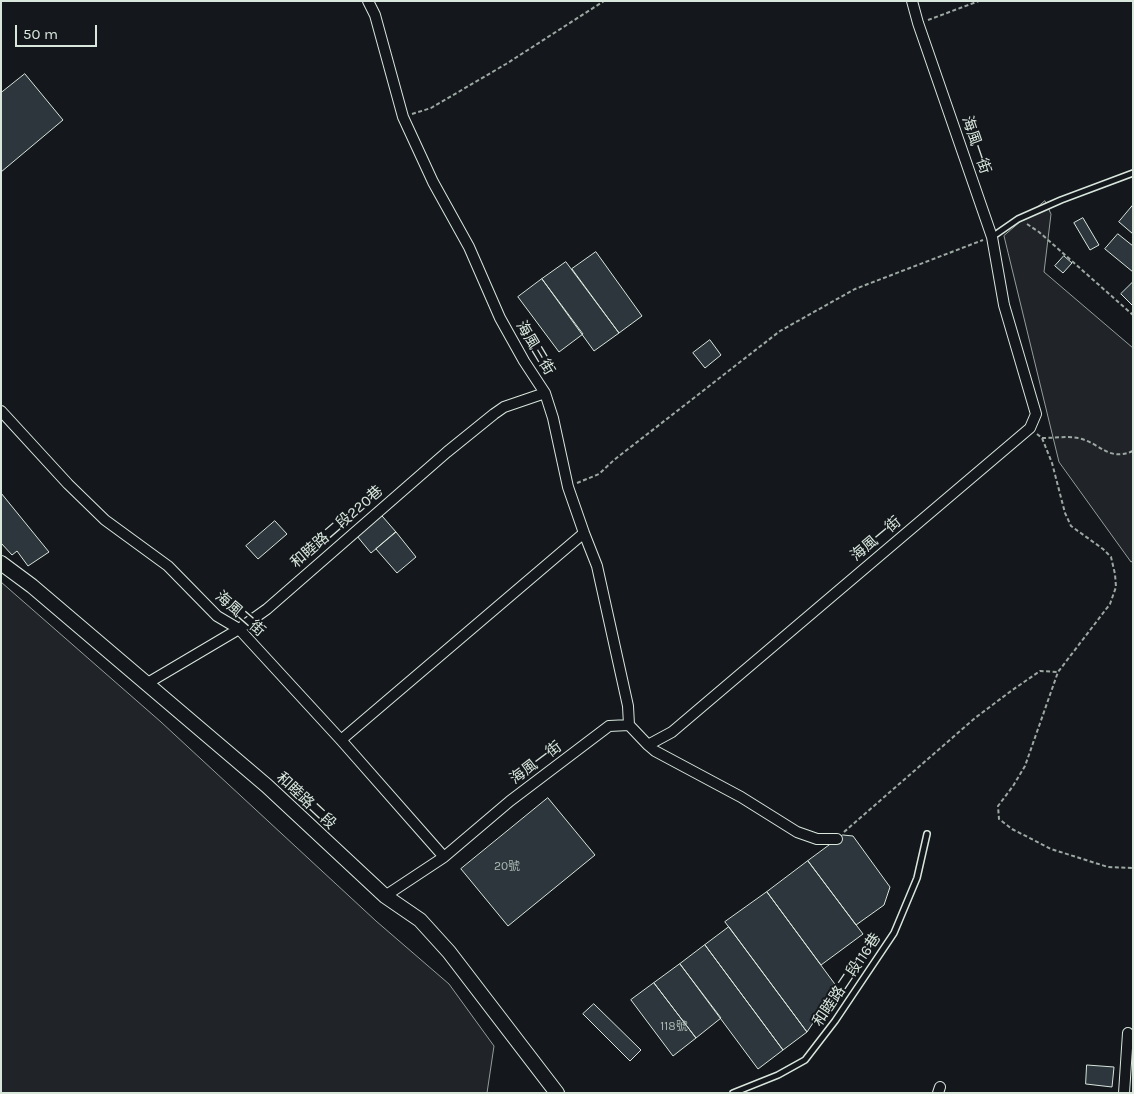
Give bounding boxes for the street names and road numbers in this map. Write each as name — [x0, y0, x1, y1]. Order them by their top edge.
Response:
street label: 海風一街 — [958, 114, 994, 176]
street label: 海風三街 — [512, 318, 558, 378]
street label: 和睦路二段220巷 — [287, 482, 387, 572]
street label: 海風一街 — [847, 513, 905, 565]
street label: 海風二街 — [211, 588, 269, 640]
street label: 海風一街 — [507, 738, 565, 788]
street label: 和睦路二段 — [272, 769, 340, 833]
street label: 和睦路二段116巷 — [809, 930, 885, 1030]

